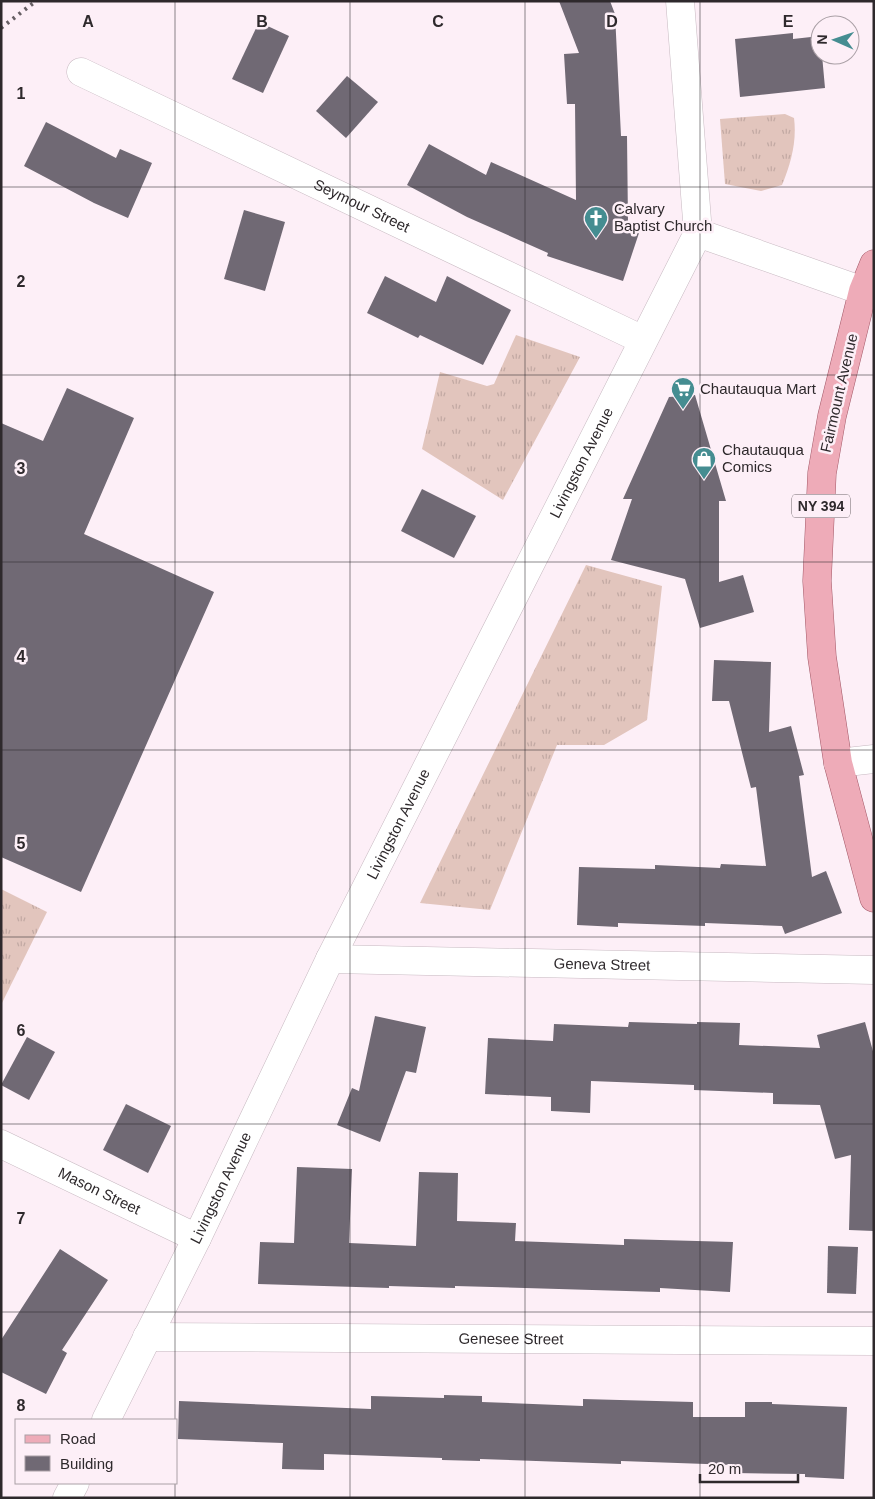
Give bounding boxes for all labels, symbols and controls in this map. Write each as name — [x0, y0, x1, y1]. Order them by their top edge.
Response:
text: A — [82, 13, 94, 30]
text: B — [256, 13, 268, 30]
text: C — [432, 13, 444, 30]
text: D — [606, 13, 618, 30]
text: E — [783, 13, 794, 30]
north arrow — [810, 15, 860, 65]
text: N — [814, 34, 830, 45]
text: 1 — [17, 85, 26, 102]
street label: Seymour Street — [311, 175, 413, 236]
place label: Calvary Baptist Church — [614, 200, 712, 234]
church icon: Calvary Baptist Church — [583, 205, 609, 239]
text: 2 — [17, 273, 26, 290]
street label: Fairmount Avenue — [817, 332, 860, 454]
supermarket icon: Chautauqua Mart — [670, 376, 696, 410]
place label: Chautauqua Mart — [700, 380, 817, 397]
street label: Livingston Avenue — [546, 404, 616, 520]
place label: Chautauqua Comics — [722, 441, 804, 475]
shop icon: Chautauqua Comics — [691, 446, 717, 480]
text: 3 — [17, 460, 26, 477]
road number: NY 394 — [792, 494, 850, 518]
text: 4 — [17, 648, 26, 665]
street label: Livingston Avenue — [363, 766, 433, 882]
text: 5 — [17, 835, 26, 852]
street label: Geneva Street — [553, 955, 651, 973]
text: 6 — [17, 1022, 26, 1039]
street label: Livingston Avenue — [187, 1129, 254, 1246]
street label: Mason Street — [56, 1164, 144, 1218]
text: 7 — [17, 1210, 26, 1227]
street label: Genesee Street — [458, 1330, 564, 1347]
text: 8 — [17, 1397, 26, 1414]
legend — [15, 1419, 178, 1484]
text: Road — [60, 1430, 96, 1447]
scale bar — [700, 1452, 798, 1484]
text: Building — [60, 1455, 113, 1472]
text: 20 m — [708, 1460, 741, 1477]

